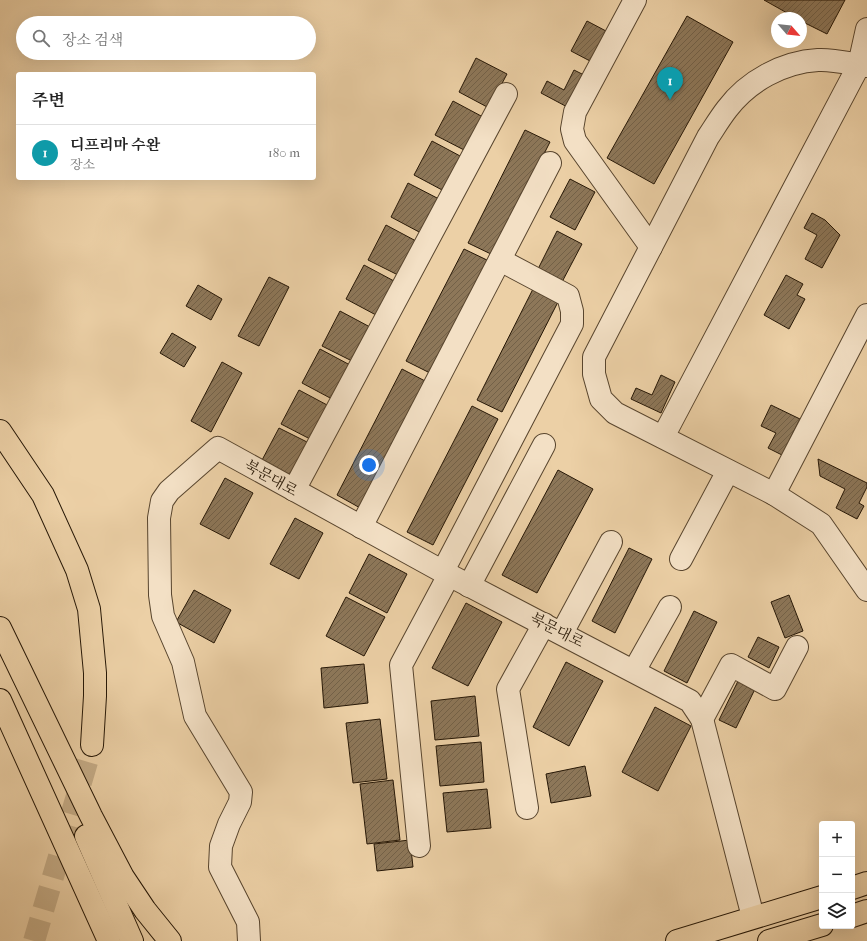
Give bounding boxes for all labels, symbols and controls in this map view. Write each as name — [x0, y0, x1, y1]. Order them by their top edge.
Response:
north arrow — [771, 12, 807, 48]
search box — [16, 16, 316, 60]
icon: search — [30, 27, 52, 49]
text: 장소 검색 — [62, 31, 123, 49]
pin: 1 — [657, 67, 683, 100]
text: 주변 — [32, 90, 65, 110]
text: 디프리마 수완 — [70, 136, 160, 154]
text: 1 — [43, 145, 47, 160]
text: 180 m — [268, 145, 300, 160]
text: 장소 — [70, 157, 95, 172]
your location — [359, 455, 379, 475]
street label: 북문대로 — [241, 456, 301, 500]
street label: 북문대로 — [527, 609, 587, 651]
map controls — [819, 821, 855, 929]
button: + — [819, 821, 855, 857]
button: − — [819, 857, 855, 893]
button: layers — [819, 893, 855, 929]

